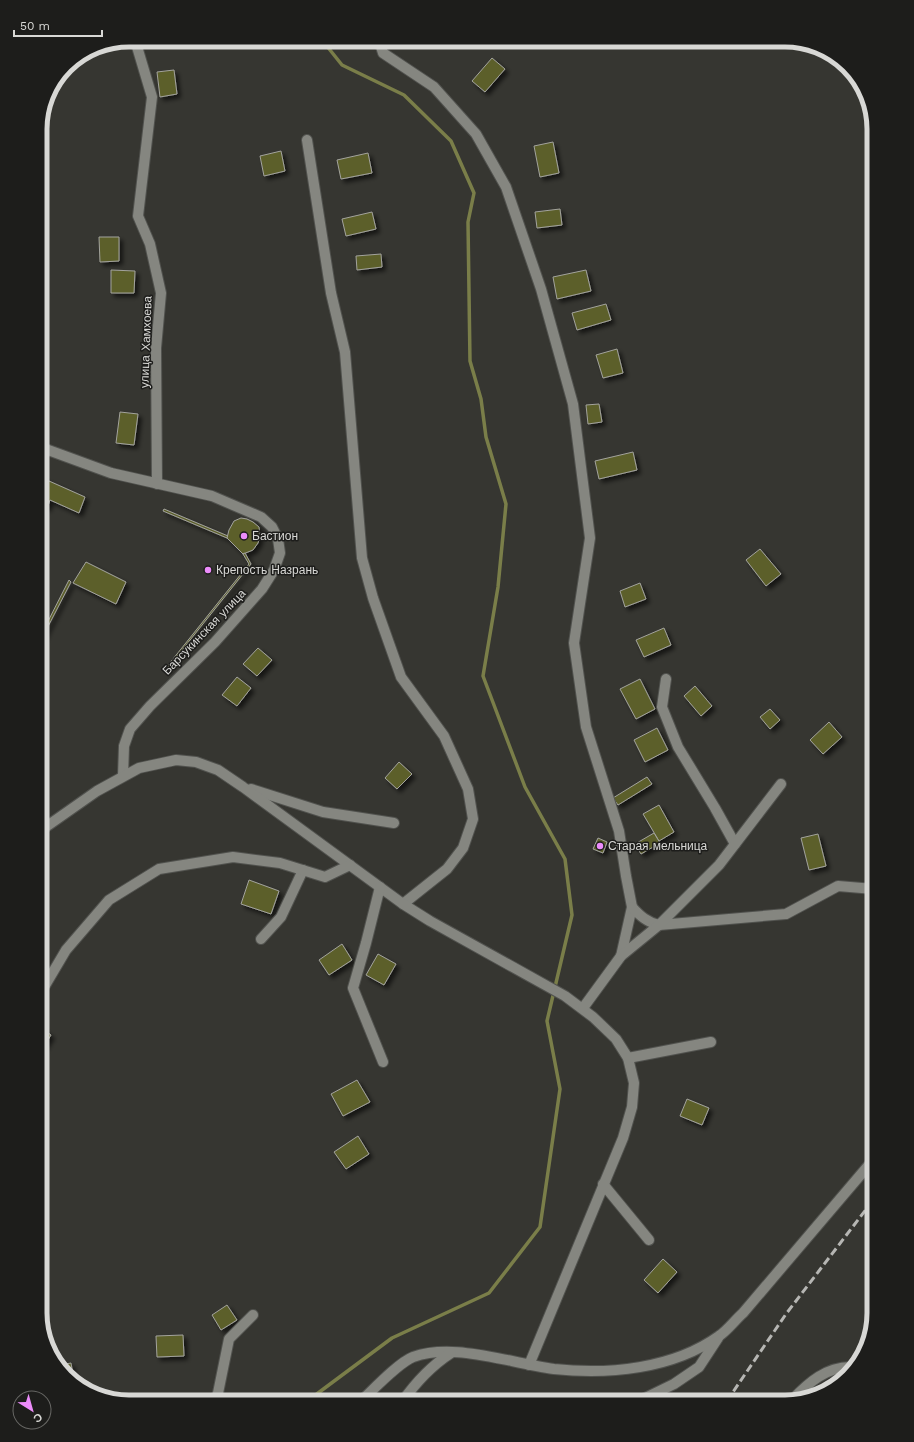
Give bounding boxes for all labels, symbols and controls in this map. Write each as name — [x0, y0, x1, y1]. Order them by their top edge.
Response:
scale bar — [14, 12, 102, 38]
text: 50 m — [20, 19, 50, 33]
street label: улица Хамхоева — [137, 295, 155, 388]
place label: Бастион — [252, 529, 298, 543]
marker: Бастион — [239, 531, 249, 541]
place label: Крепость Назрань — [216, 563, 318, 577]
marker: Крепость Назрань — [203, 565, 213, 575]
street label: Барсукинская улица — [160, 586, 249, 678]
place label: Старая мельница — [608, 839, 708, 853]
marker: Старая мельница — [595, 841, 605, 851]
north arrow — [12, 1390, 52, 1430]
text: С — [31, 1410, 45, 1425]

